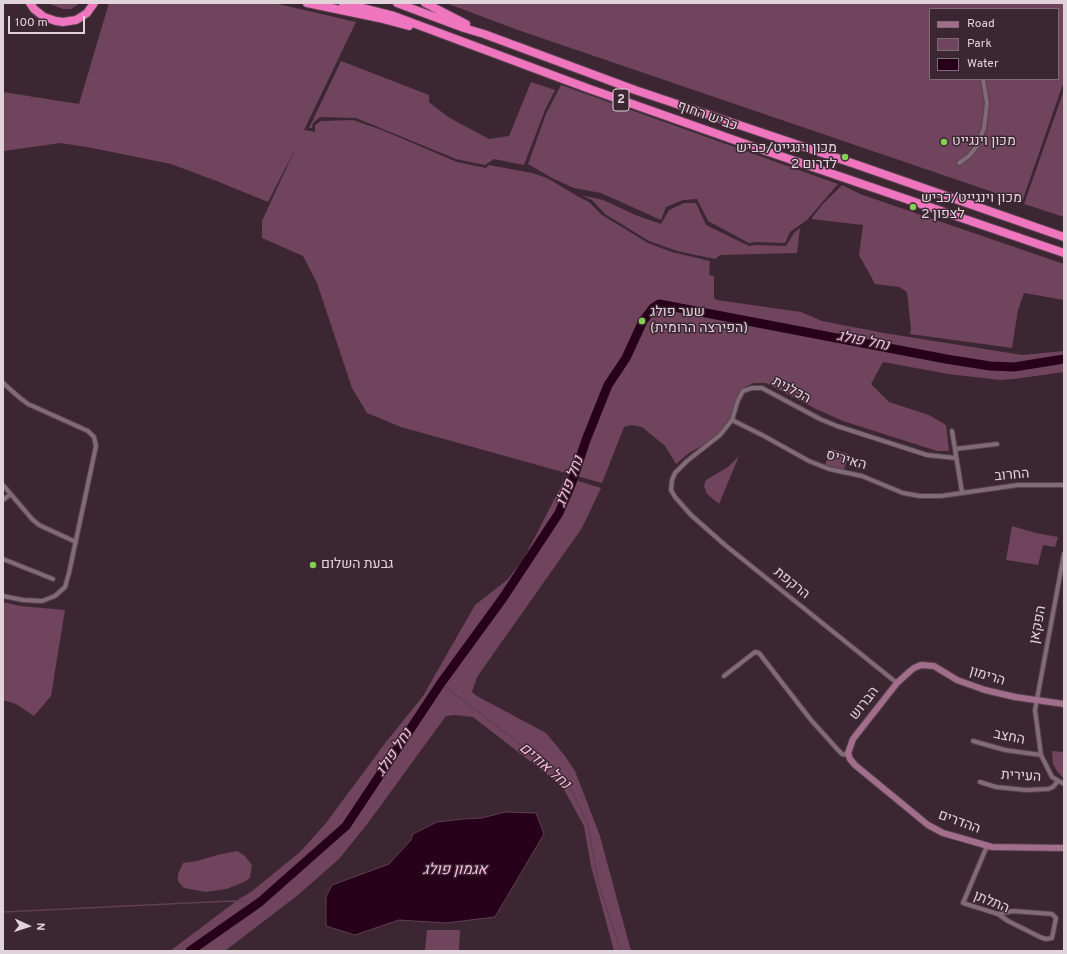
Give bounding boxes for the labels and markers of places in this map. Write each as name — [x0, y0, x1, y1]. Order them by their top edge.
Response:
place label: מכון וינגייט — [952, 134, 1016, 150]
marker: מכון וינגייט — [939, 137, 949, 147]
place label: מכון וינגייט/כביש 2 לדרום — [736, 141, 837, 174]
marker: מכון וינגייט/כביש 2 לדרום — [840, 152, 850, 162]
place label: מכון וינגייט/כביש 2 לצפון — [921, 191, 1022, 224]
marker: מכון וינגייט/כביש 2 לצפון — [908, 202, 918, 212]
place label: שער פולג (הפירצה הרומית) — [650, 305, 748, 338]
marker: שער פולג (הפירצה הרומית) — [637, 316, 647, 326]
place label: גבעת השלום — [321, 557, 393, 573]
marker: גבעת השלום — [308, 560, 318, 570]

